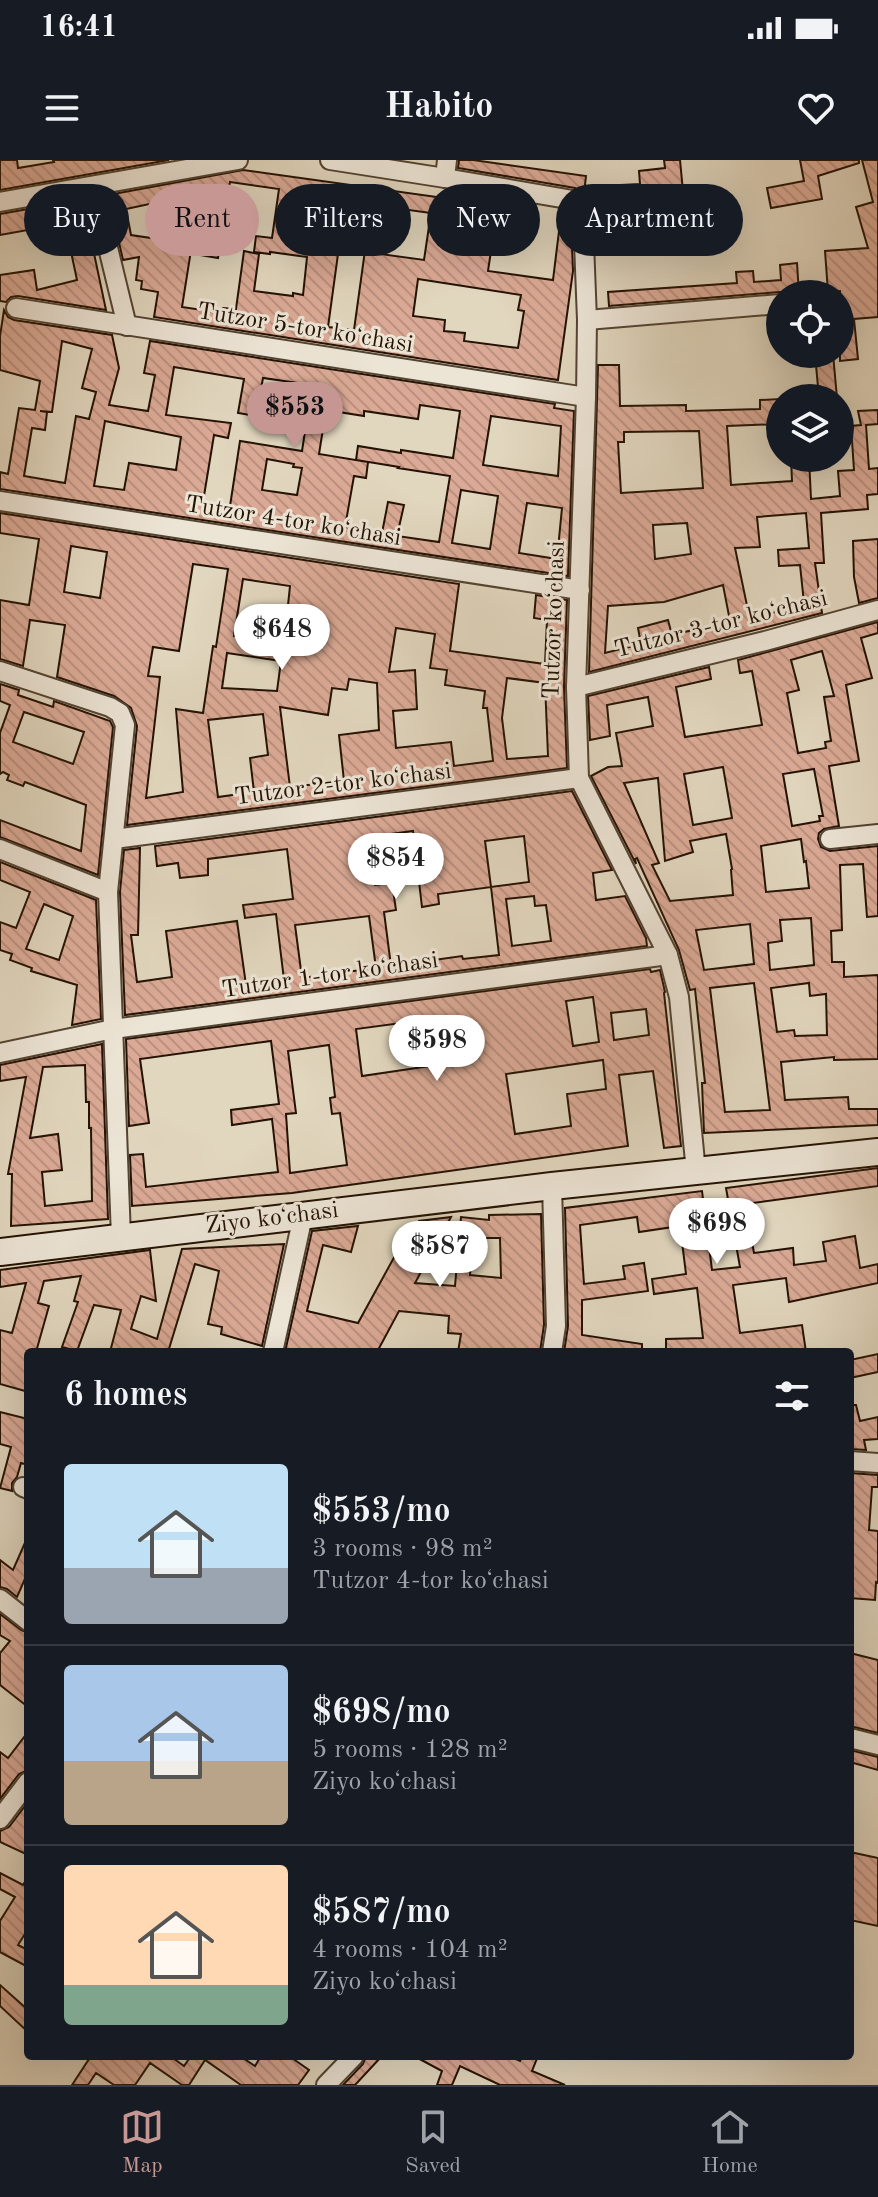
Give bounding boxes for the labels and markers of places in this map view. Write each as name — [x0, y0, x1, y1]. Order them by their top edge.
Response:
pin: $553 — [248, 382, 342, 450]
pin: $648 — [235, 604, 329, 672]
pin: $854 — [349, 833, 443, 901]
pin: $598 — [390, 1015, 484, 1083]
pin: $698 — [670, 1198, 764, 1266]
pin: $587 — [393, 1221, 487, 1289]

